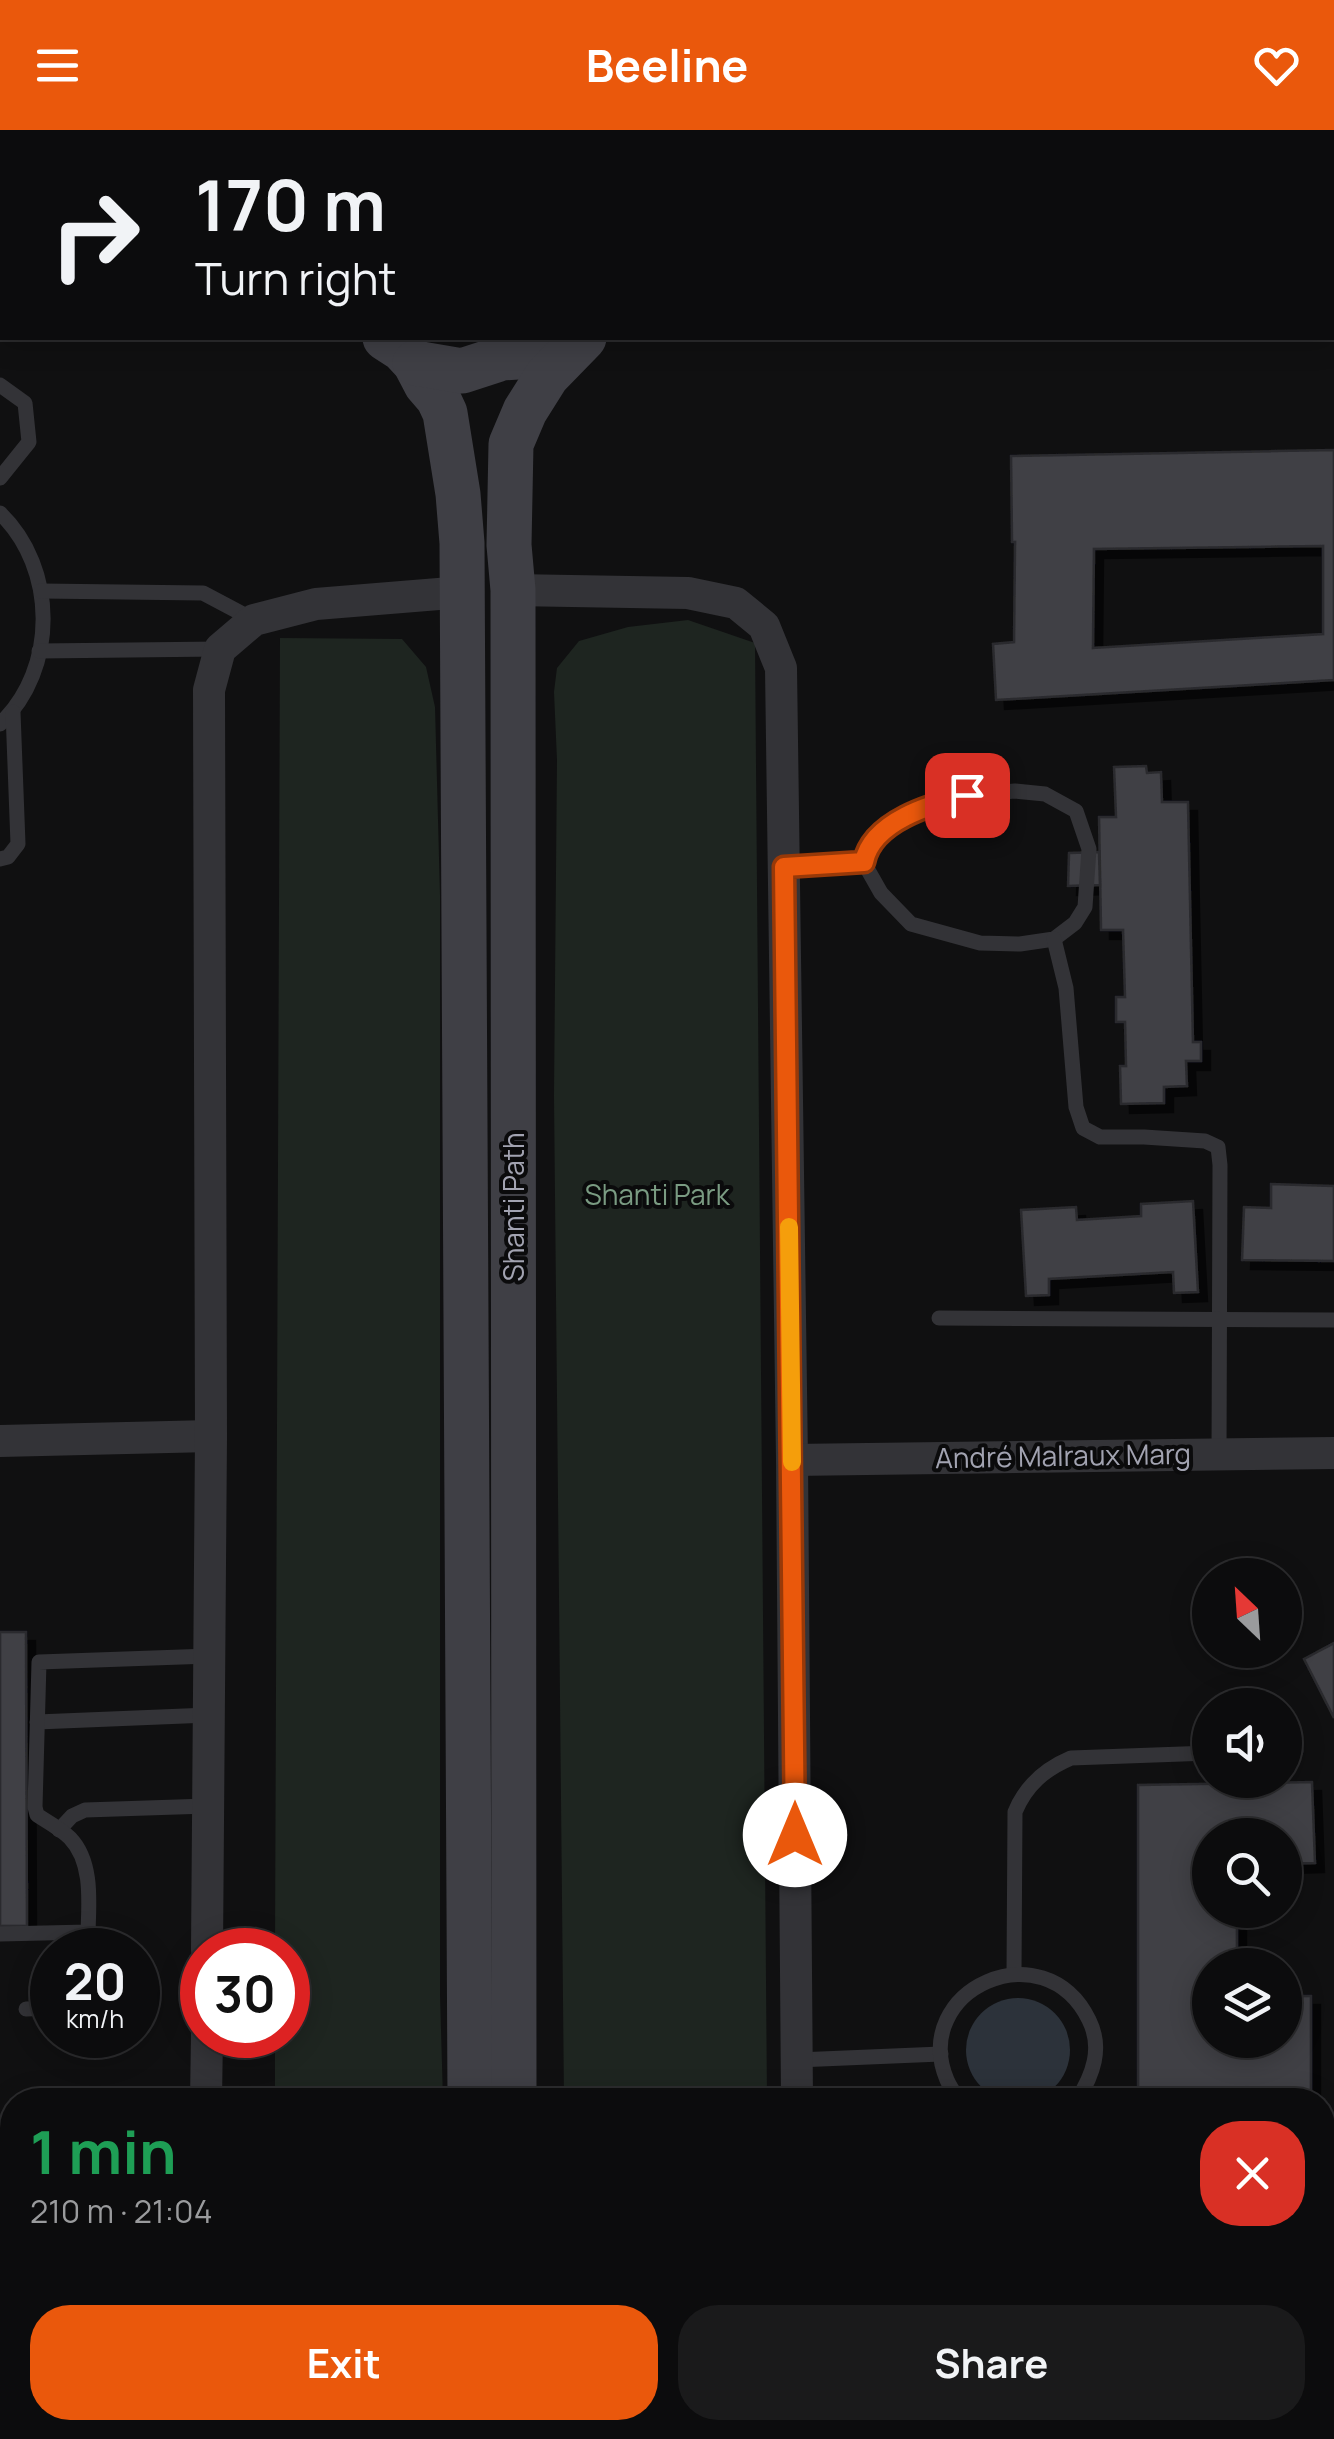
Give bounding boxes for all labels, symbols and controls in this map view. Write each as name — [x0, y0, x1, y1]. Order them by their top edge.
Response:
text: Beeline — [586, 34, 748, 96]
icon: menu — [30, 38, 85, 93]
icon: heart — [1249, 38, 1304, 93]
text: 170 m — [195, 156, 386, 252]
icon: right — [30, 170, 160, 300]
text: Turn right — [195, 247, 396, 309]
pin — [925, 753, 1010, 838]
icon: arrive — [940, 768, 995, 823]
street label: Shanti Path — [494, 1132, 532, 1282]
park label: Shanti Park — [584, 1175, 731, 1213]
street label: André Malraux Marg — [935, 1434, 1191, 1476]
north arrow — [1192, 1558, 1302, 1668]
map controls — [1192, 1558, 1302, 2058]
button: sound — [1192, 1688, 1302, 1798]
position arrow — [743, 1783, 847, 1887]
button: search — [1192, 1818, 1302, 1928]
speed limit sign: 30 — [180, 1928, 310, 2058]
text: 20 — [64, 1947, 126, 2015]
button: layers — [1192, 1948, 1302, 2058]
text: km/h — [66, 2001, 124, 2036]
text: 1 min — [30, 2110, 177, 2192]
button: close — [1200, 2121, 1305, 2226]
text: 210 m · 21:04 — [30, 2189, 213, 2233]
button: Exit — [30, 2305, 658, 2420]
button: Share — [678, 2305, 1305, 2420]

